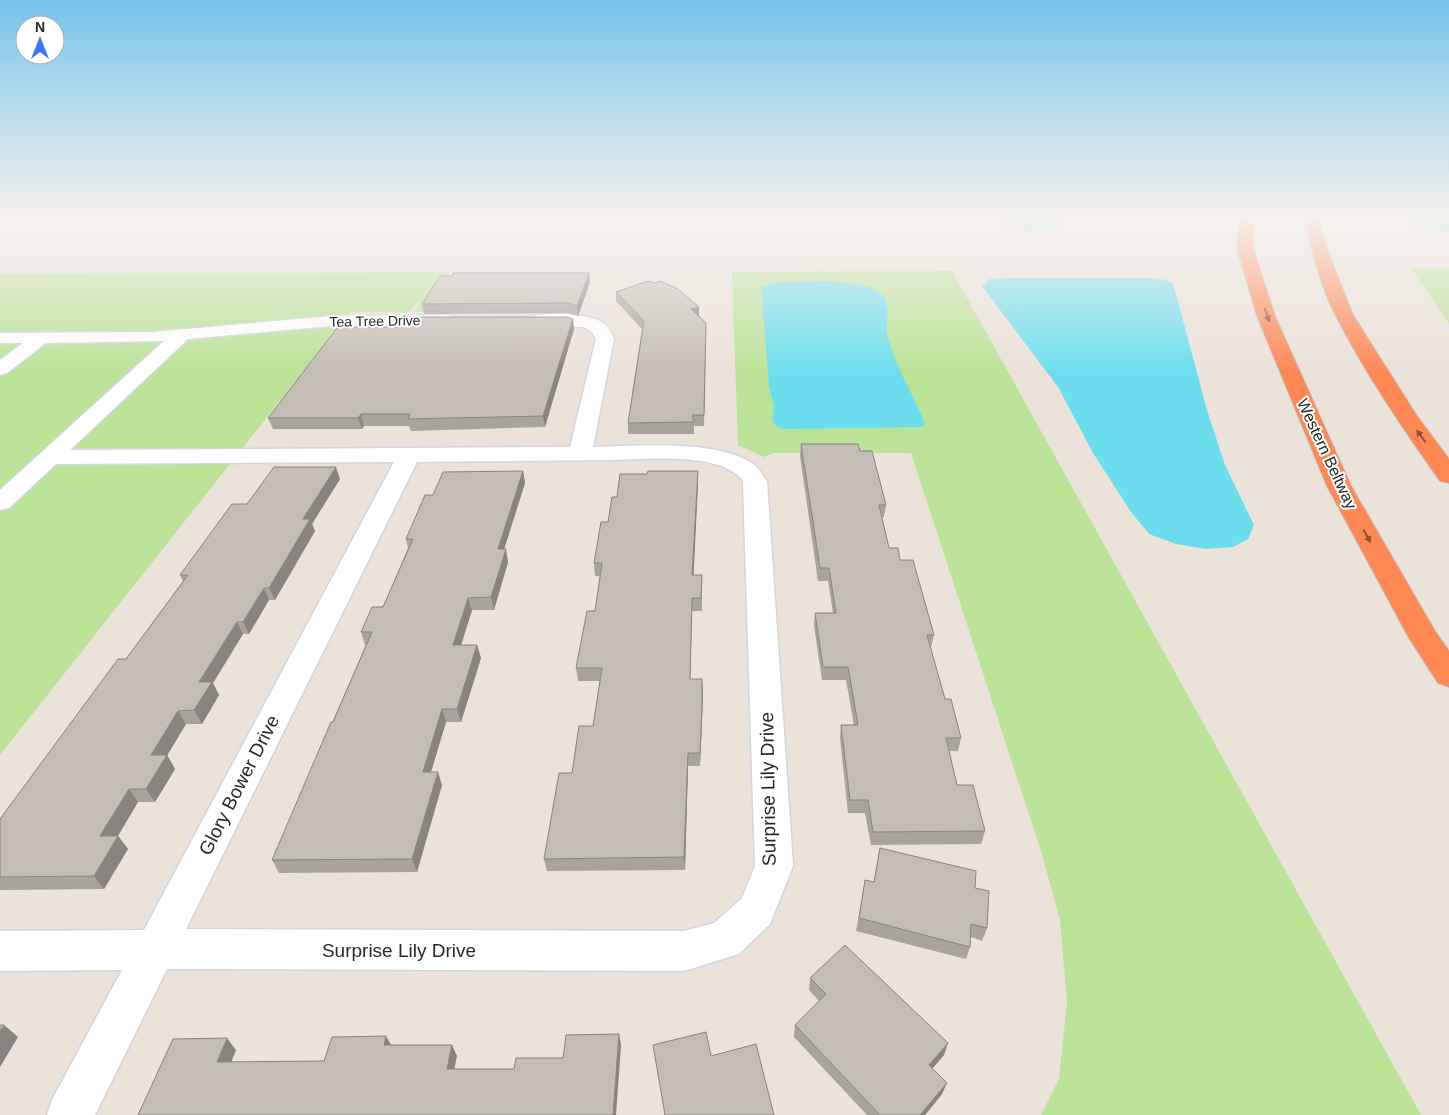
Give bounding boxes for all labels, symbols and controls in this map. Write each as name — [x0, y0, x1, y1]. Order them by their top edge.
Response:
north arrow — [15, 15, 65, 65]
text: N — [35, 19, 45, 35]
one-way arrow — [1264, 308, 1271, 323]
street label: Tea Tree Drive — [329, 312, 421, 330]
street label: Western Beltway — [1294, 396, 1360, 512]
one-way arrow — [1415, 430, 1426, 443]
one-way arrow — [1363, 529, 1371, 544]
street label: Glory Bower Drive — [195, 712, 283, 858]
street label: Surprise Lily Drive — [756, 712, 780, 866]
street label: Surprise Lily Drive — [322, 940, 476, 961]

